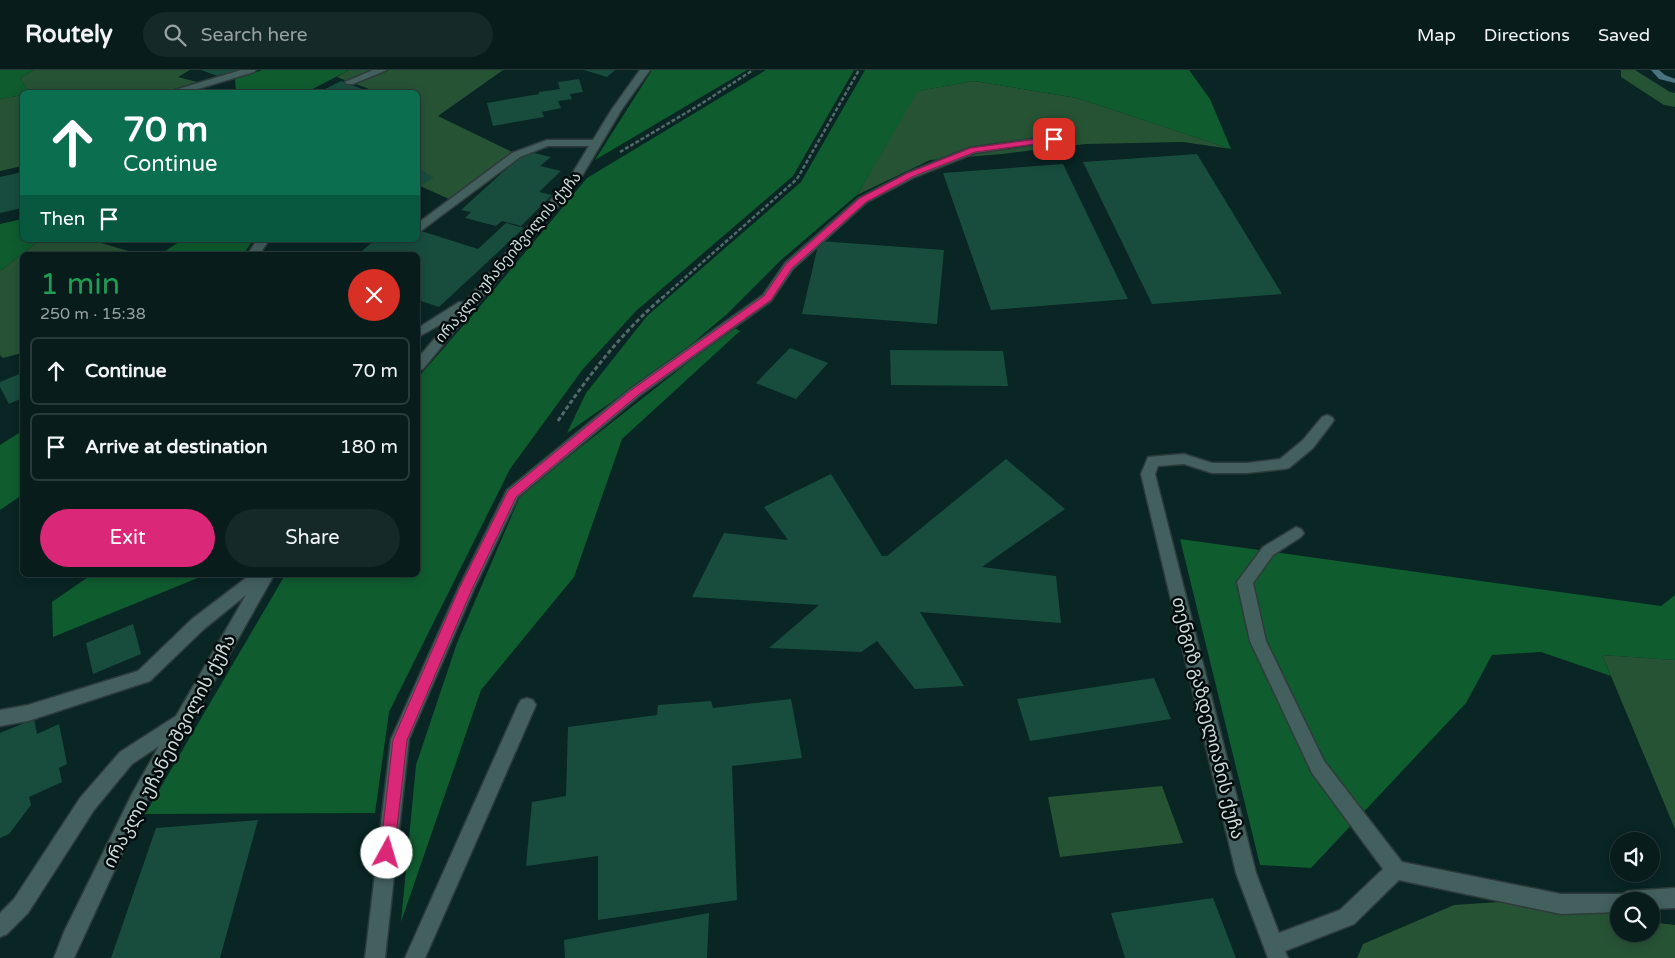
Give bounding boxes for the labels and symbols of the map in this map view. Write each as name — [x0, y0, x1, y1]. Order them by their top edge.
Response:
pin — [1033, 118, 1075, 160]
street label: ირაკლი უჩანეიშვილის ქუჩა — [431, 168, 585, 346]
street label: თენგიზ გაზდელიანის ქუჩა — [1167, 595, 1249, 841]
street label: ირაკლი უჩანეიშვილის ქუჩა — [98, 631, 240, 871]
position arrow — [360, 826, 412, 878]

